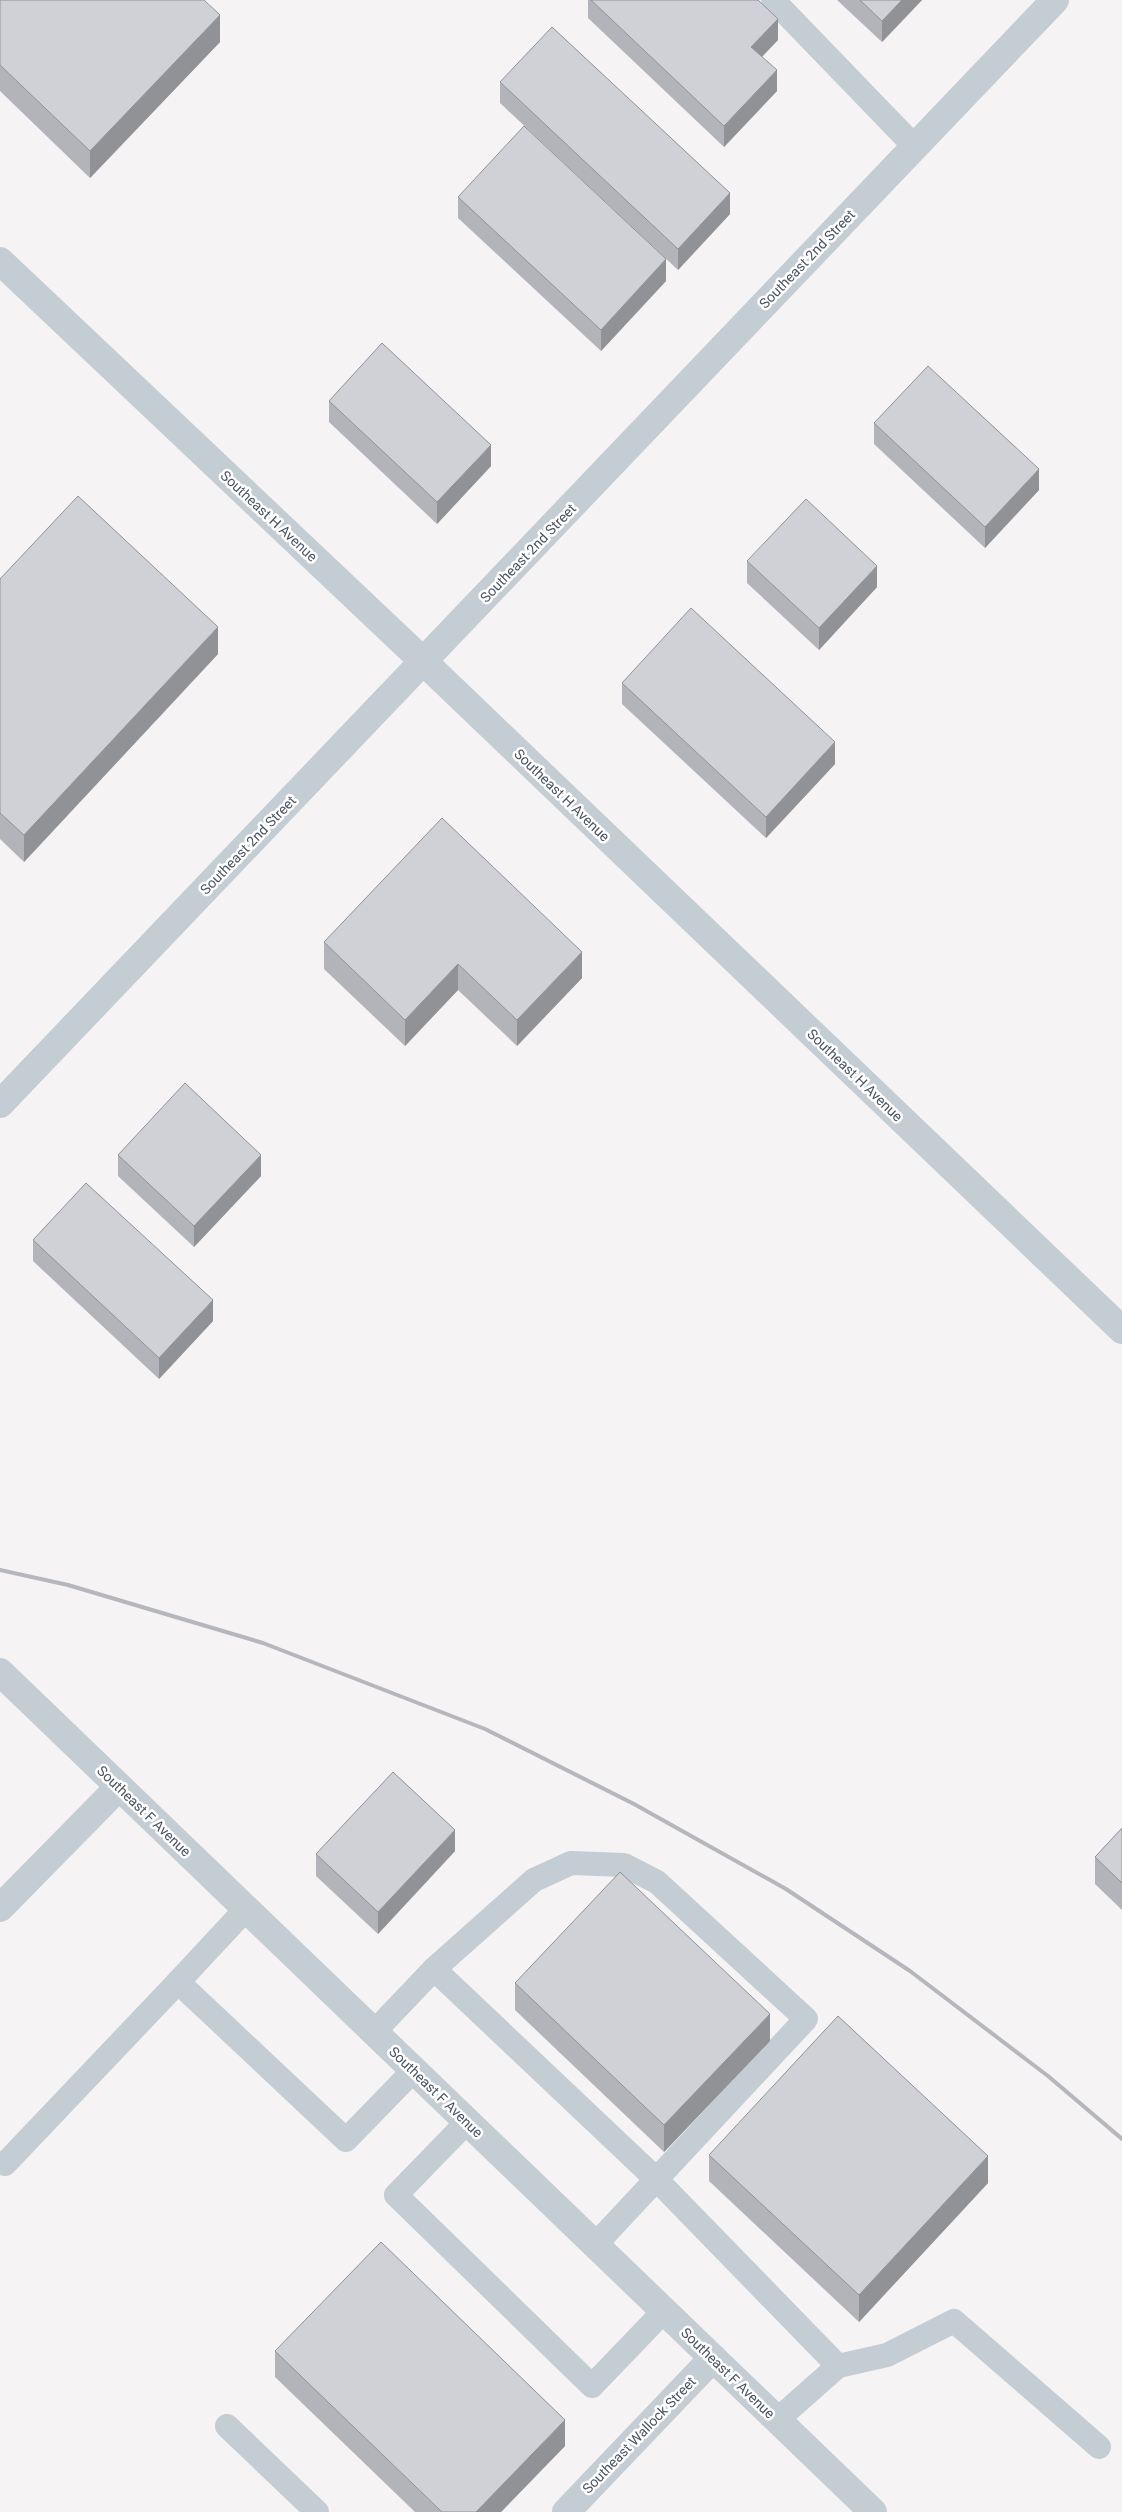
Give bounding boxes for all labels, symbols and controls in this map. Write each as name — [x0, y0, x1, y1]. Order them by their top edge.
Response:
street label: Southeast 2nd Street — [756, 206, 858, 312]
street label: Southeast H Avenue — [218, 467, 320, 565]
street label: Southeast 2nd Street — [477, 500, 579, 606]
street label: Southeast H Avenue — [511, 746, 613, 844]
street label: Southeast 2nd Street — [197, 792, 299, 898]
street label: Southeast H Avenue — [804, 1026, 906, 1124]
street label: Southeast F Avenue — [94, 1762, 194, 1860]
street label: Southeast F Avenue — [386, 2043, 486, 2141]
street label: Southeast F Avenue — [678, 2324, 778, 2422]
street label: Southeast Wallock Street — [579, 2373, 699, 2497]

